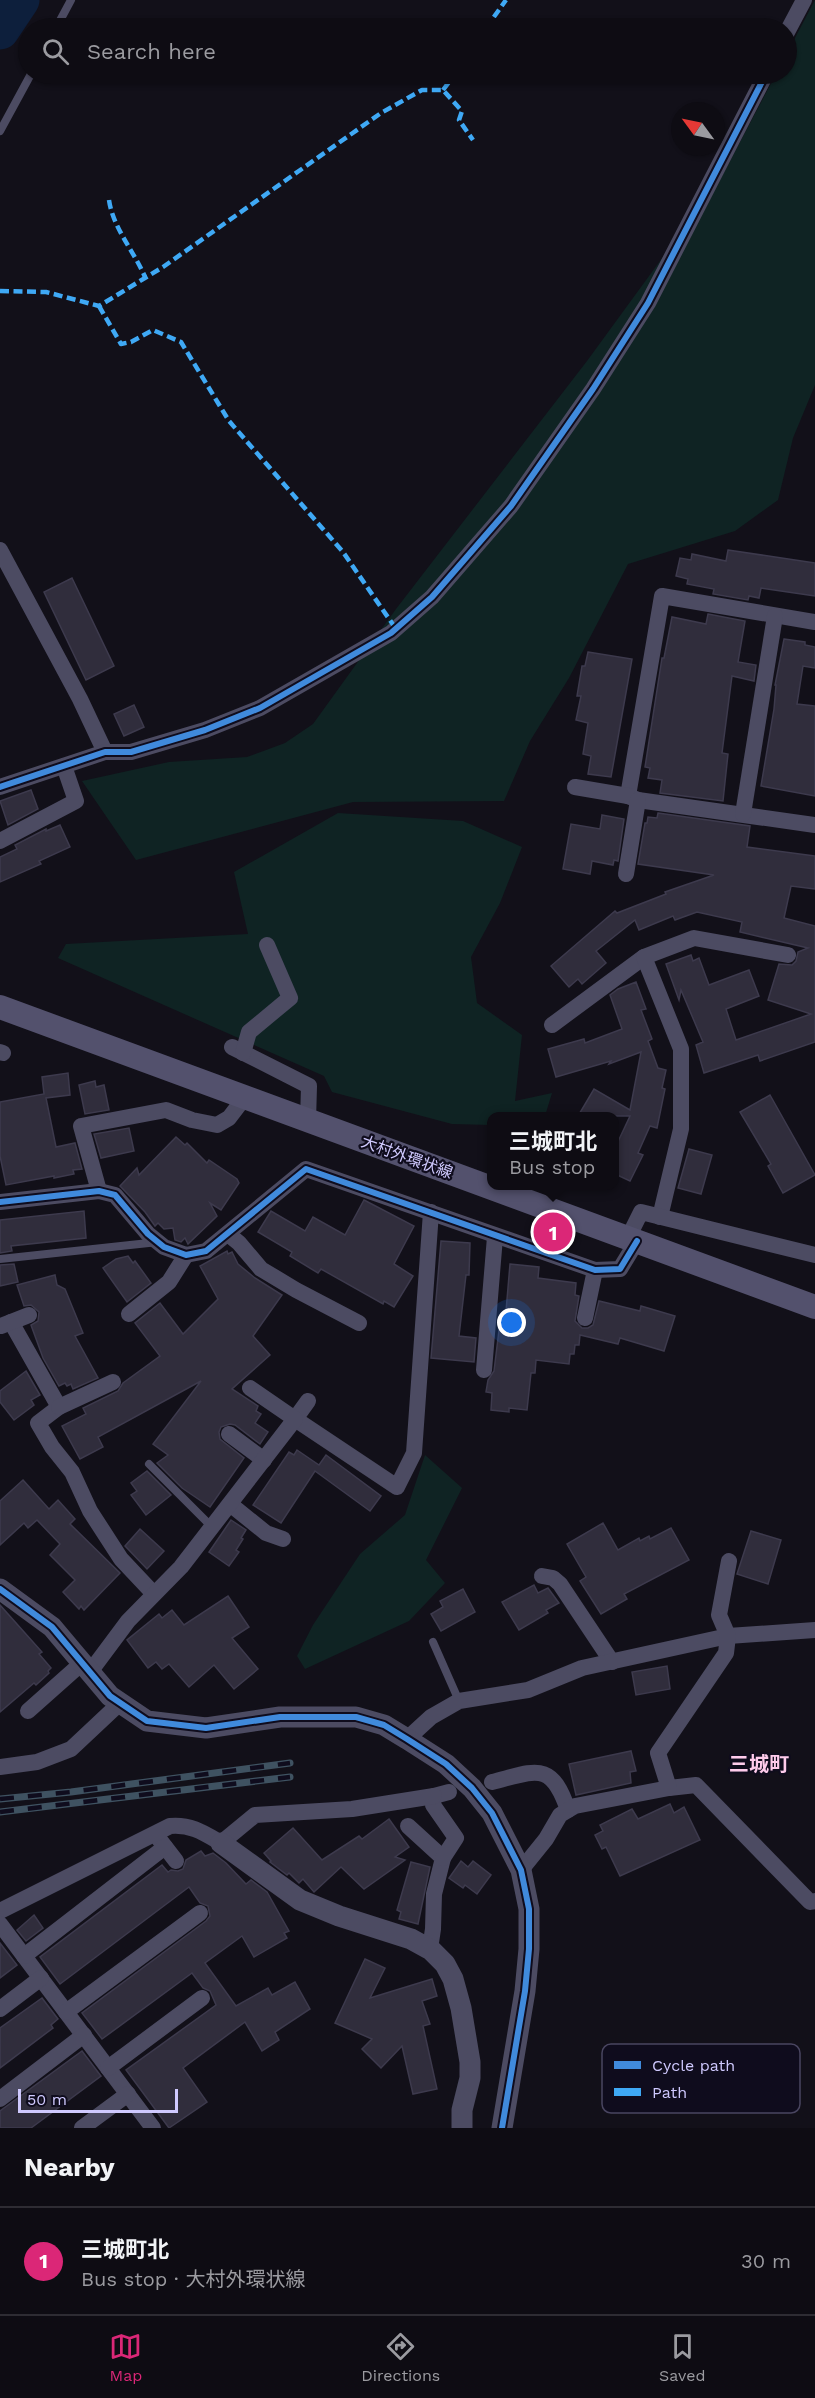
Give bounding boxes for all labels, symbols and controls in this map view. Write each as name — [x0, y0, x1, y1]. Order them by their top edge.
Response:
search box — [18, 18, 797, 84]
icon: search — [39, 35, 72, 68]
text: Search here — [87, 39, 216, 64]
north arrow — [671, 102, 725, 156]
popup — [487, 1112, 619, 1190]
text: 三城町北 — [509, 1129, 597, 1154]
street label: 大村外環状線 — [359, 1132, 455, 1182]
text: Bus stop — [509, 1155, 595, 1179]
pin: 1 — [534, 1210, 572, 1254]
your location — [497, 1308, 526, 1337]
district label: 三城町 — [729, 1752, 789, 1776]
legend — [602, 2044, 800, 2113]
text: Cycle path — [652, 2056, 735, 2075]
text: Path — [652, 2083, 687, 2102]
scale bar — [18, 2086, 178, 2114]
text: 50 m — [27, 2090, 67, 2109]
text: Nearby — [24, 2152, 115, 2182]
text: 三城町北 — [81, 2237, 169, 2262]
text: 1 — [39, 2249, 48, 2273]
text: 30 m — [741, 2249, 791, 2273]
text: Bus stop · 大村外環状線 — [81, 2267, 305, 2291]
tab: Map — [109, 2330, 142, 2385]
tab: Directions — [361, 2330, 440, 2385]
tab: Saved — [659, 2330, 706, 2385]

